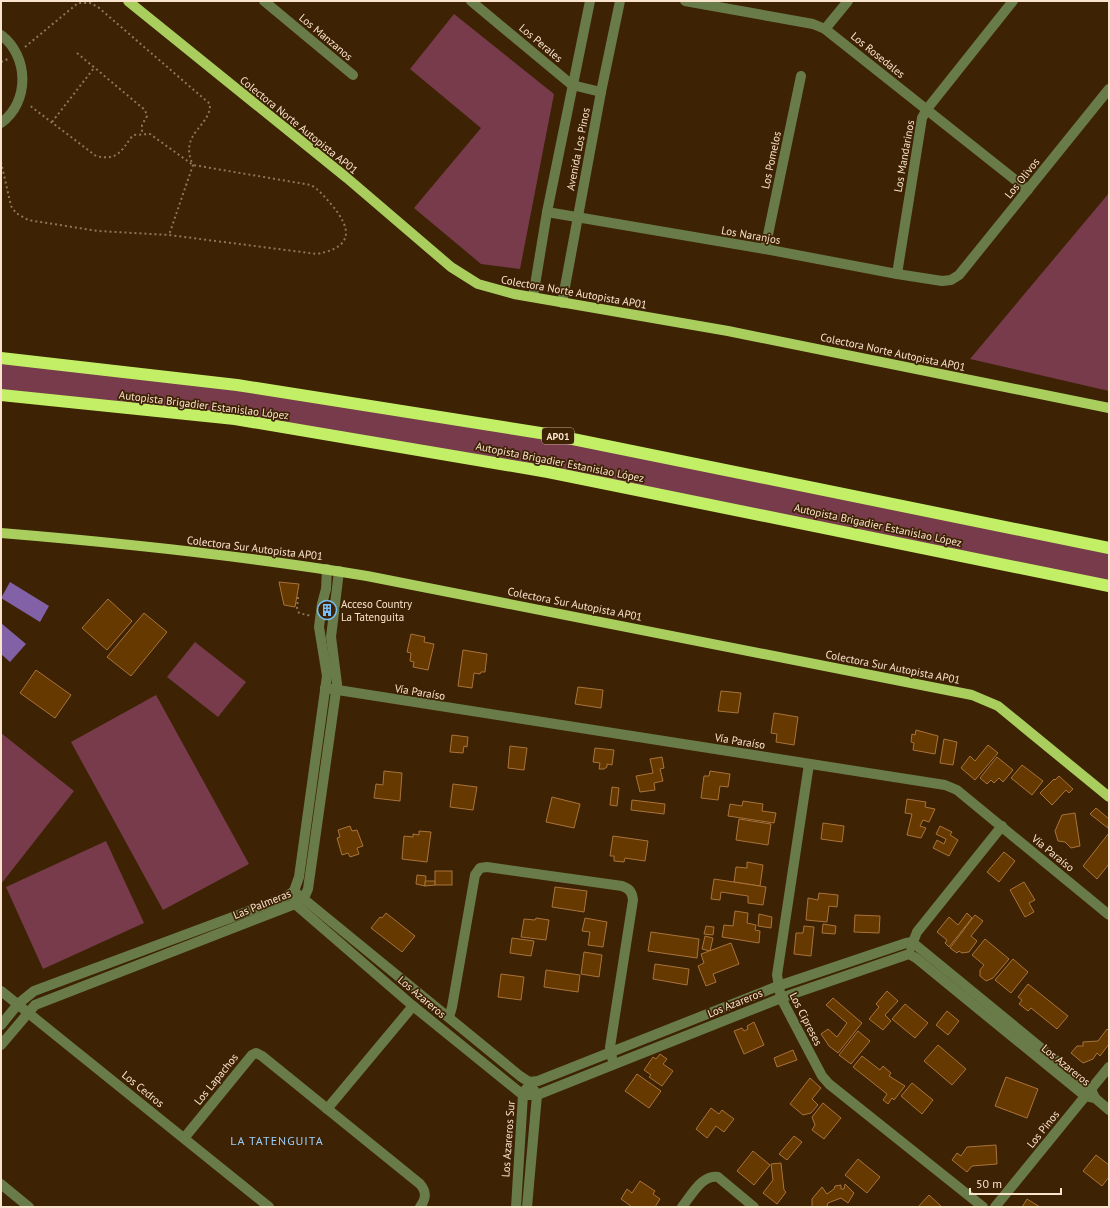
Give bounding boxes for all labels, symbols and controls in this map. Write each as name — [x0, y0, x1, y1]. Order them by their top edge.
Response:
street label: Los Manzanos — [296, 11, 356, 64]
street label: Los Perales — [516, 21, 566, 65]
street label: Los Rosedales — [848, 29, 908, 81]
street label: Colectora Norte Autopista AP01 — [237, 73, 361, 177]
street label: Avenida Los Pinos — [563, 106, 593, 192]
street label: Los Mandarinos — [891, 118, 917, 193]
street label: Los Pomelos — [758, 130, 784, 190]
street label: Los Olivos — [1001, 155, 1043, 201]
street label: Los Naranjos — [720, 223, 782, 247]
street label: Colectora Norte Autopista AP01 — [500, 272, 648, 312]
street label: Colectora Norte Autopista AP01 — [819, 330, 967, 374]
street label: Autopista Brigadier Estanislao López — [118, 388, 290, 422]
road number: AP01 — [542, 428, 574, 444]
street label: Autopista Brigadier Estanislao López — [475, 439, 645, 485]
street label: Autopista Brigadier Estanislao López — [793, 500, 963, 550]
street label: Colectora Sur Autopista AP01 — [186, 533, 324, 563]
street label: Colectora Sur Autopista AP01 — [506, 584, 644, 624]
place label: Acceso Country La Tatenguita — [341, 597, 413, 624]
building icon: Acceso Country La Tatenguita — [316, 599, 338, 621]
street label: Colectora Sur Autopista AP01 — [824, 647, 962, 687]
street label: Vía Paraíso — [393, 681, 446, 703]
street label: Vía Paraíso — [713, 730, 766, 752]
street label: Vía Paraíso — [1028, 831, 1077, 875]
street label: Las Palmeras — [231, 886, 293, 922]
street label: Los Azareros — [395, 973, 449, 1021]
street label: Los Azareros — [705, 985, 765, 1020]
street label: Los Cipreses — [787, 990, 826, 1048]
street label: Los Azareros — [1039, 1041, 1093, 1089]
street label: Los Lapachos — [191, 1050, 241, 1108]
street label: Los Cedros — [119, 1068, 167, 1110]
street label: Los Azareros Sur — [498, 1100, 518, 1178]
street label: Los Pinos — [1024, 1107, 1063, 1151]
district label: LA TATENGUITA — [230, 1133, 324, 1148]
scale bar — [970, 1170, 1061, 1196]
text: 50 m — [976, 1176, 1002, 1191]

